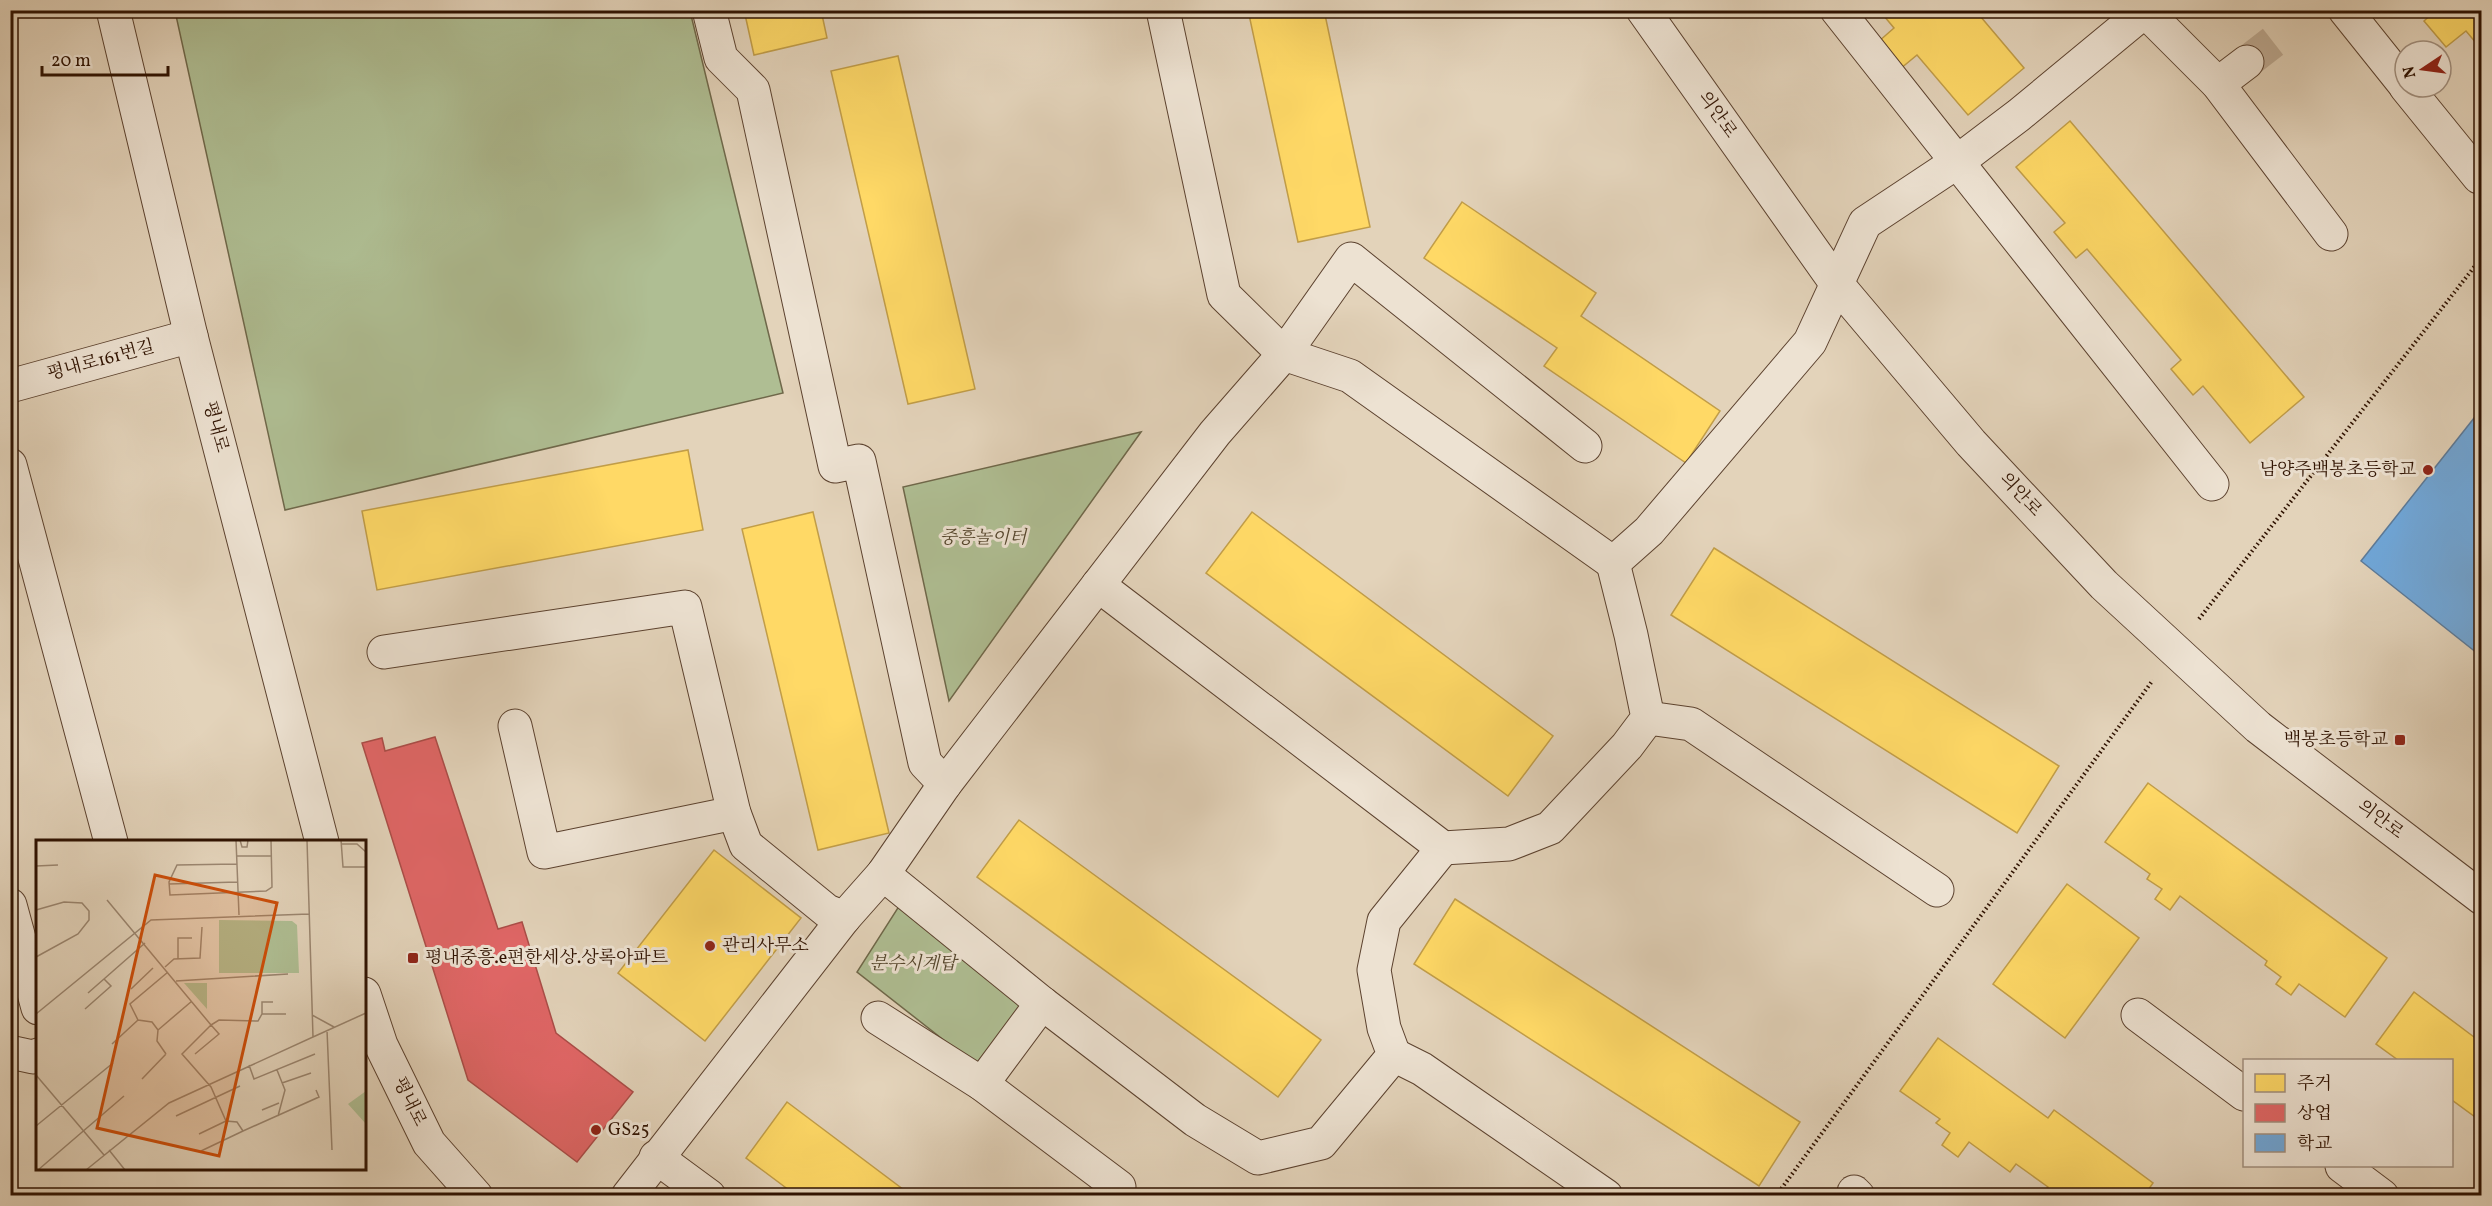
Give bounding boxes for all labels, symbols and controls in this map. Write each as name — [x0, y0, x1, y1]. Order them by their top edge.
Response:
scale bar — [42, 39, 168, 77]
north arrow — [2393, 39, 2453, 99]
text: 20 m — [51, 49, 91, 74]
text: N — [2398, 63, 2422, 80]
street label: 의안로 — [1692, 86, 1742, 144]
street label: 평내로161번길 — [45, 335, 157, 387]
street label: 평내로 — [196, 399, 234, 455]
place label: 남양주백봉초등학교 — [2260, 458, 2417, 483]
marker: 남양주백봉초등학교 — [2421, 463, 2435, 477]
street label: 의안로 — [1993, 467, 2047, 523]
park label: 중흥놀이터 — [940, 526, 1028, 551]
place label: 백봉초등학교 — [2284, 728, 2389, 753]
marker: 백봉초등학교 — [2393, 733, 2407, 747]
street label: 의안로 — [2352, 794, 2408, 846]
inset map — [36, 840, 366, 1170]
place label: 관리사무소 — [722, 934, 809, 959]
marker: 관리사무소 — [703, 939, 717, 953]
place label: 평내중흥.e편한세상.상록아파트 — [425, 946, 669, 971]
marker: 평내중흥.e편한세상.상록아파트 — [406, 951, 420, 965]
park label: 분수시계탑 — [870, 952, 959, 977]
legend — [2243, 1059, 2453, 1167]
text: 주거 — [2297, 1072, 2332, 1097]
street label: 평내로 — [386, 1073, 432, 1131]
text: 상업 — [2297, 1102, 2332, 1127]
place label: GS25 — [608, 1118, 649, 1143]
marker: GS25 — [589, 1123, 603, 1137]
text: 학교 — [2297, 1132, 2332, 1157]

